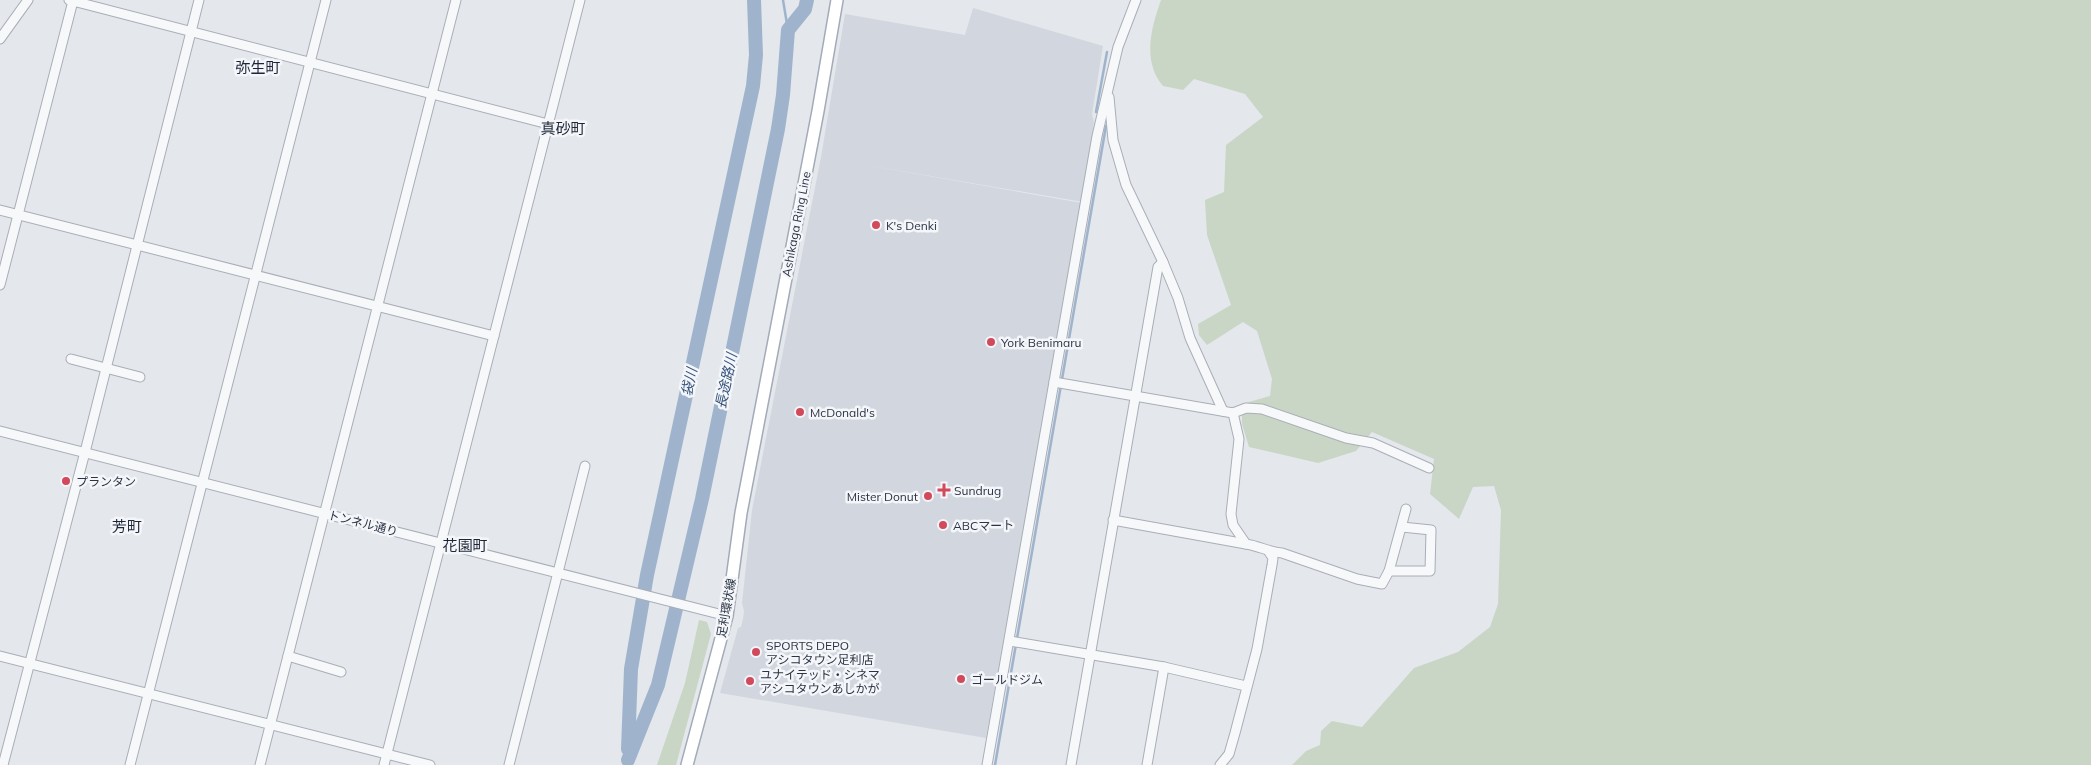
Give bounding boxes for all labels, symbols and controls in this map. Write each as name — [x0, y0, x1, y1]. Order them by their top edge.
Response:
district label: 弥生町 — [235, 58, 281, 77]
district label: 真砂町 — [540, 119, 586, 138]
street label: Ashikaga Ring Line — [778, 170, 814, 278]
place label: K's Denki — [886, 218, 937, 233]
marker: K's Denki — [870, 219, 882, 231]
place label: York Benimaru — [1000, 335, 1081, 350]
marker: York Benimaru — [985, 336, 997, 348]
water label: 長途路川 — [711, 350, 741, 410]
water label: 袋川 — [677, 364, 701, 398]
place label: McDonald's — [810, 405, 875, 420]
marker: McDonald's — [794, 406, 806, 418]
place label: プランタン — [76, 474, 136, 489]
marker: プランタン — [60, 475, 72, 487]
place label: Sundrug — [954, 483, 1001, 498]
marker: Sundrug — [938, 484, 950, 496]
place label: Mister Donut — [847, 489, 918, 504]
marker: Mister Donut — [922, 490, 934, 502]
street label: トンネル通り — [326, 507, 400, 539]
district label: 芳町 — [112, 517, 142, 536]
place label: ABCマート — [953, 518, 1014, 533]
marker: ABCマート — [937, 519, 949, 531]
district label: 花園町 — [442, 536, 488, 555]
street label: 足利環状線 — [713, 577, 739, 639]
place label: SPORTS DEPO アシコタウン足利店 — [766, 638, 874, 667]
marker: SPORTS DEPO アシコタウン足利店 — [750, 646, 762, 658]
place label: ユナイテッド・シネマ アシコタウンあしかが — [760, 667, 880, 696]
place label: ゴールドジム — [971, 672, 1043, 687]
marker: ゴールドジム — [955, 673, 967, 685]
marker: ユナイテッド・シネマ アシコタウンあしかが — [744, 675, 756, 687]

